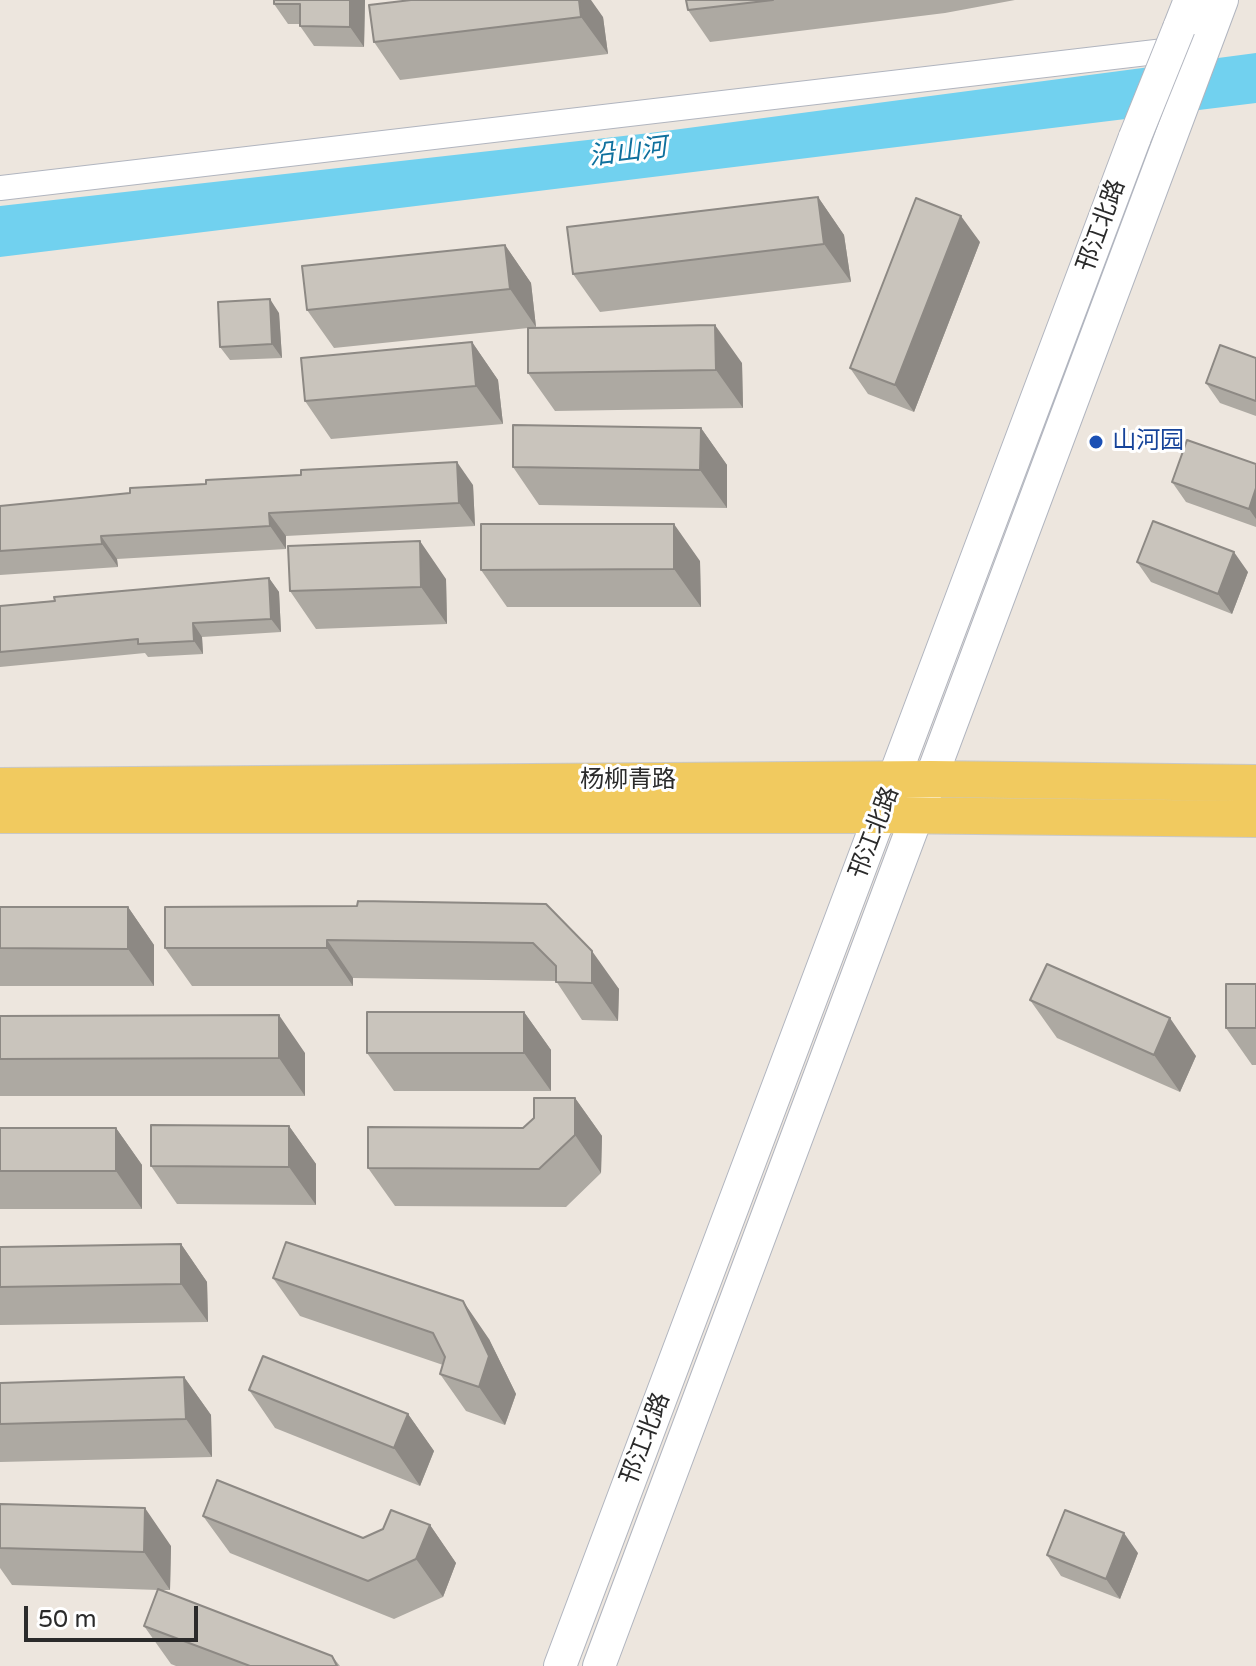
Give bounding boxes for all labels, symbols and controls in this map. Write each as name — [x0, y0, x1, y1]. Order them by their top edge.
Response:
water label: 沿山河 — [587, 133, 669, 173]
street label: 邗江北路 — [1072, 176, 1132, 276]
place label: 山河园 — [1112, 428, 1184, 456]
marker: 山河园 — [1087, 433, 1105, 451]
street label: 杨柳青路 — [580, 767, 676, 795]
street label: 邗江北路 — [844, 783, 906, 883]
street label: 邗江北路 — [615, 1389, 677, 1489]
scale bar — [28, 1590, 202, 1640]
text: 50 m — [38, 1605, 96, 1634]

